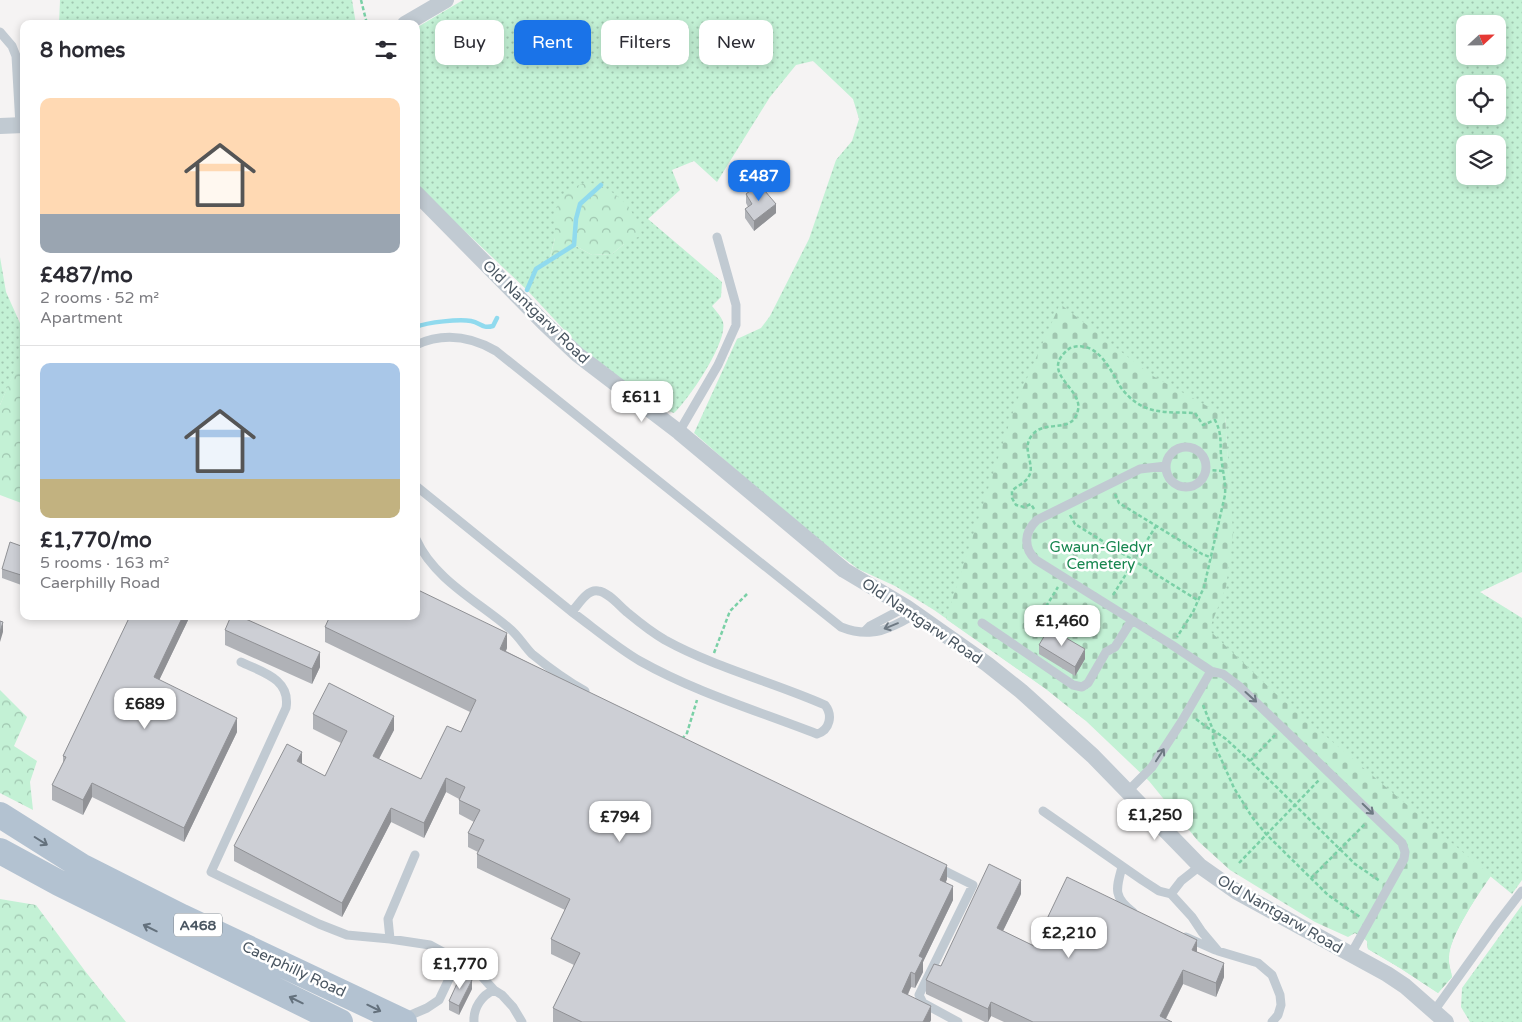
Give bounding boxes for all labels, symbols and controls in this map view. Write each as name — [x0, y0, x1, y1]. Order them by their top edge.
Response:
north arrow — [1456, 15, 1506, 65]
map controls — [1456, 15, 1506, 185]
chip: Buy — [435, 20, 504, 65]
chip: Rent — [514, 20, 591, 65]
chip: Filters — [601, 20, 689, 65]
chip: New — [699, 20, 773, 65]
icon: filters — [372, 36, 400, 64]
text: 8 homes — [40, 38, 125, 63]
button: locate — [1456, 75, 1506, 125]
icon: home — [175, 130, 265, 220]
button: layers — [1456, 135, 1506, 185]
pin: £487 — [729, 160, 789, 202]
text: £487 — [739, 166, 779, 186]
street label: Old Nantgarw Road — [479, 256, 593, 368]
text: £487/mo — [40, 263, 133, 288]
text: 2 rooms · 52 m² — [40, 288, 159, 308]
text: Apartment — [40, 308, 123, 328]
pin: £611 — [612, 380, 672, 423]
text: £611 — [622, 387, 662, 407]
icon: home — [175, 396, 265, 486]
text: £1,770/mo — [40, 528, 152, 553]
park label: Gwaun-Gledyr Cemetery — [1050, 538, 1153, 573]
text: 5 rooms · 163 m² — [40, 553, 169, 573]
text: Caerphilly Road — [40, 573, 160, 593]
street label: Old Nantgarw Road — [858, 574, 986, 668]
pin: £1,460 — [1021, 604, 1103, 647]
text: £1,460 — [1035, 611, 1089, 631]
one-way arrow — [884, 621, 899, 631]
pin: £689 — [115, 688, 175, 730]
one-way arrow — [1244, 691, 1257, 702]
text: £689 — [125, 694, 165, 714]
one-way arrow — [1155, 748, 1165, 762]
pin: £1,250 — [1114, 798, 1196, 841]
pin: £794 — [590, 800, 650, 843]
one-way arrow — [1362, 803, 1374, 815]
text: £1,250 — [1128, 805, 1182, 825]
text: £794 — [600, 807, 640, 827]
one-way arrow — [34, 836, 48, 846]
street label: Old Nantgarw Road — [1214, 871, 1346, 957]
road number: A468 — [174, 914, 222, 936]
pin: £2,210 — [1028, 916, 1110, 959]
one-way arrow — [143, 923, 158, 932]
text: £2,210 — [1042, 923, 1096, 943]
street label: Caerphilly Road — [239, 937, 349, 1001]
pin: £1,770 — [419, 948, 501, 990]
text: £1,770 — [433, 954, 487, 974]
one-way arrow — [289, 995, 304, 1005]
one-way arrow — [366, 1004, 381, 1013]

